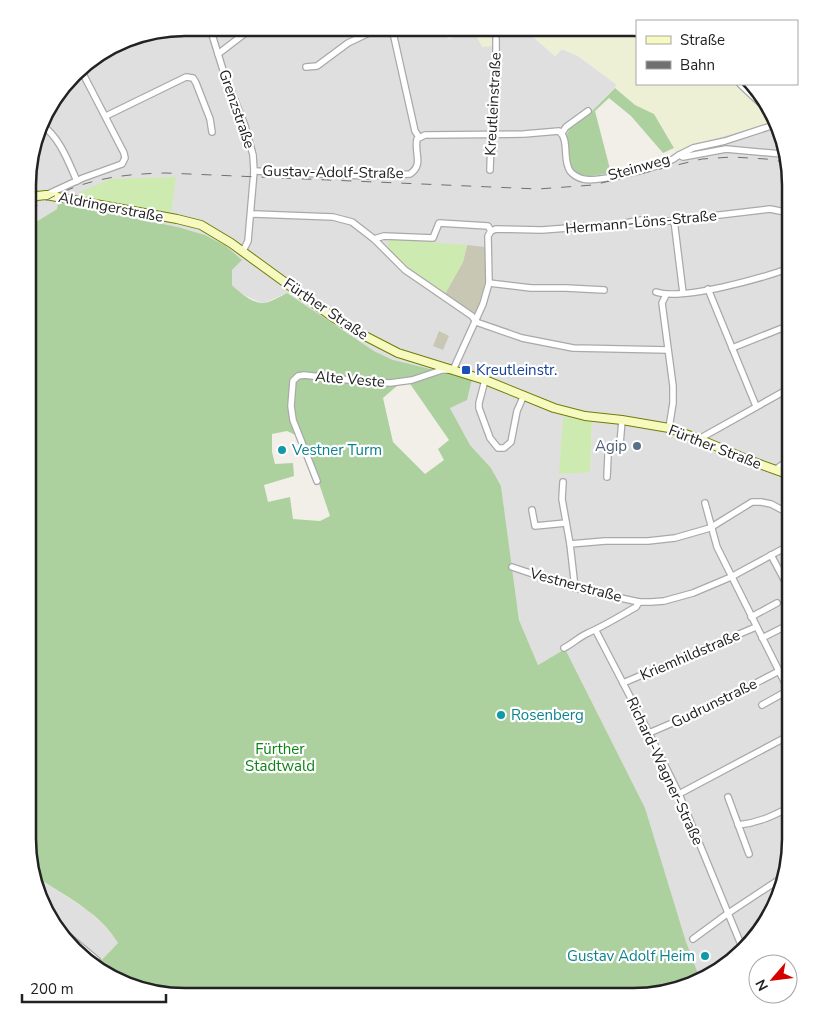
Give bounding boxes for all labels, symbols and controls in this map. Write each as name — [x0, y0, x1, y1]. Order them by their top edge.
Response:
legend — [636, 20, 798, 85]
text: Straße — [680, 30, 725, 50]
street label: Kreutleinstraße — [480, 52, 506, 156]
text: Bahn — [680, 55, 715, 75]
street label: Grenzstraße — [214, 67, 260, 151]
street label: Steinweg — [606, 149, 672, 185]
street label: Gustav-Adolf-Straße — [262, 161, 404, 183]
street label: Aldringerstraße — [57, 187, 165, 227]
street label: Hermann-Löns-Straße — [564, 205, 718, 239]
street label: Fürther Straße — [280, 273, 372, 345]
place label: Kreutleinstr. — [476, 360, 558, 380]
marker: Kreutleinstr. — [460, 364, 472, 376]
street label: Alte Veste — [314, 366, 386, 392]
street label: Fürther Straße — [666, 420, 764, 474]
place label: Agip — [595, 436, 627, 456]
place label: Vestner Turm — [291, 440, 382, 460]
marker: Agip — [631, 440, 643, 452]
marker: Vestner Turm — [276, 444, 288, 456]
street label: Vestnerstraße — [527, 563, 624, 607]
street label: Kriemhildstraße — [637, 625, 743, 685]
street label: Gudrunstraße — [668, 674, 760, 732]
street label: Richard-Wagner-Straße — [622, 694, 708, 848]
place label: Rosenberg — [511, 705, 584, 725]
marker: Rosenberg — [495, 709, 507, 721]
park label: Fürther Stadtwald — [245, 739, 315, 776]
place label: Gustav Adolf Heim — [567, 946, 695, 966]
marker: Gustav Adolf Heim — [699, 950, 711, 962]
north arrow — [748, 954, 798, 1004]
scale bar — [22, 972, 166, 1004]
text: N — [751, 976, 773, 994]
text: 200 m — [30, 979, 74, 999]

